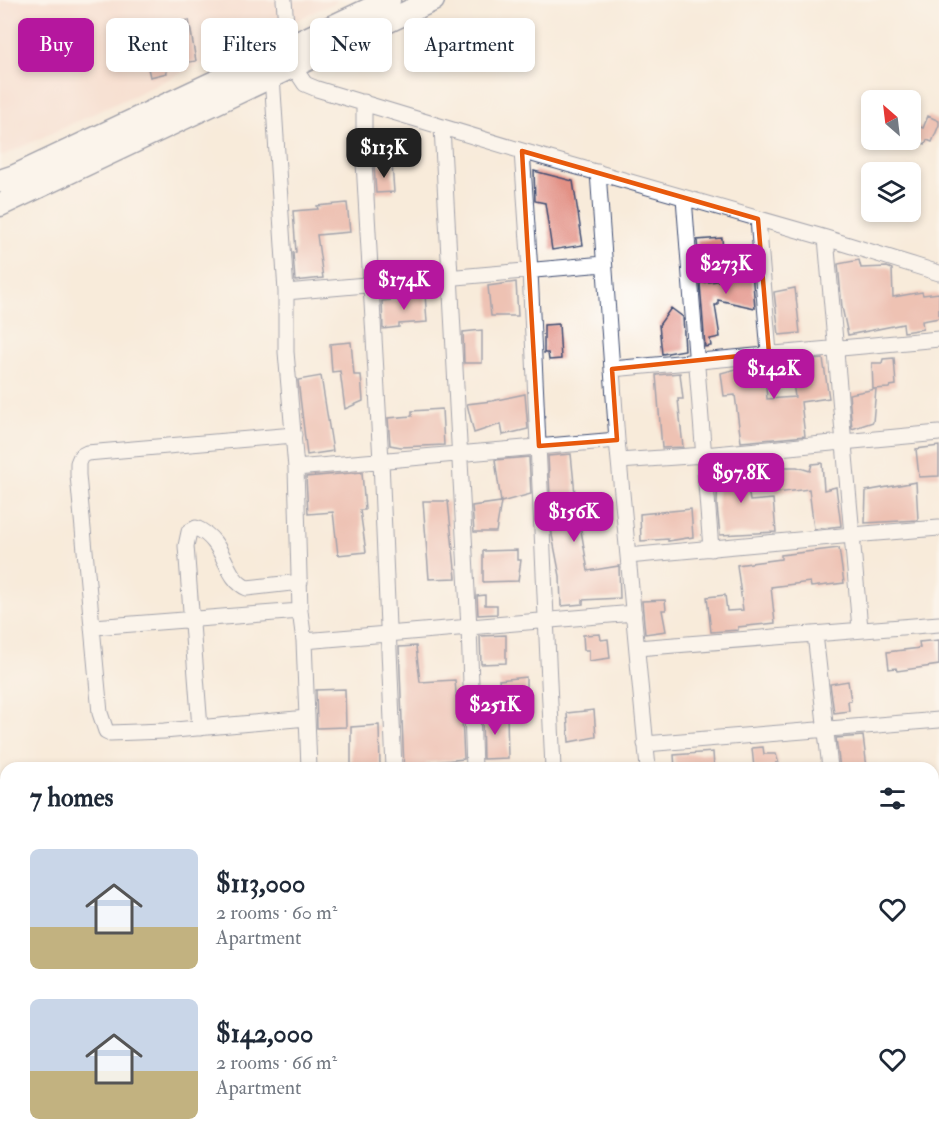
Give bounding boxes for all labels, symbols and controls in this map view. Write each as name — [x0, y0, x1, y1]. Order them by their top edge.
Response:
chip: Buy — [18, 18, 94, 72]
chip: Rent — [106, 18, 189, 72]
chip: Filters — [201, 18, 298, 72]
chip: New — [310, 18, 392, 72]
chip: Apartment — [404, 18, 535, 72]
north arrow — [861, 90, 921, 150]
map controls — [861, 90, 921, 222]
pin: $113K — [342, 128, 426, 179]
text: $113K — [360, 135, 408, 160]
button: layers — [861, 162, 921, 222]
pin: $273K — [684, 244, 768, 295]
text: $273K — [700, 251, 752, 276]
pin: $174K — [362, 260, 446, 311]
text: $174K — [378, 267, 430, 292]
pin: $142K — [732, 349, 816, 400]
text: $142K — [747, 356, 801, 381]
pin: $97.8K — [692, 453, 790, 504]
text: $97.8K — [712, 460, 770, 485]
pin: $156K — [532, 492, 616, 543]
text: $156K — [548, 499, 600, 524]
pin: $251K — [453, 685, 537, 736]
text: $251K — [469, 692, 521, 717]
text: 7 homes — [30, 782, 113, 814]
icon: filters — [876, 782, 909, 815]
text: $113,000 — [216, 868, 305, 900]
icon: home — [78, 873, 150, 945]
icon: heart — [876, 893, 909, 926]
text: 2 rooms · 60 m² — [216, 900, 337, 925]
text: Apartment — [216, 925, 301, 950]
text: $142,000 — [216, 1018, 313, 1050]
icon: home — [78, 1023, 150, 1095]
icon: heart — [876, 1043, 909, 1076]
text: 2 rooms · 66 m² — [216, 1050, 337, 1075]
text: Apartment — [216, 1075, 301, 1100]

